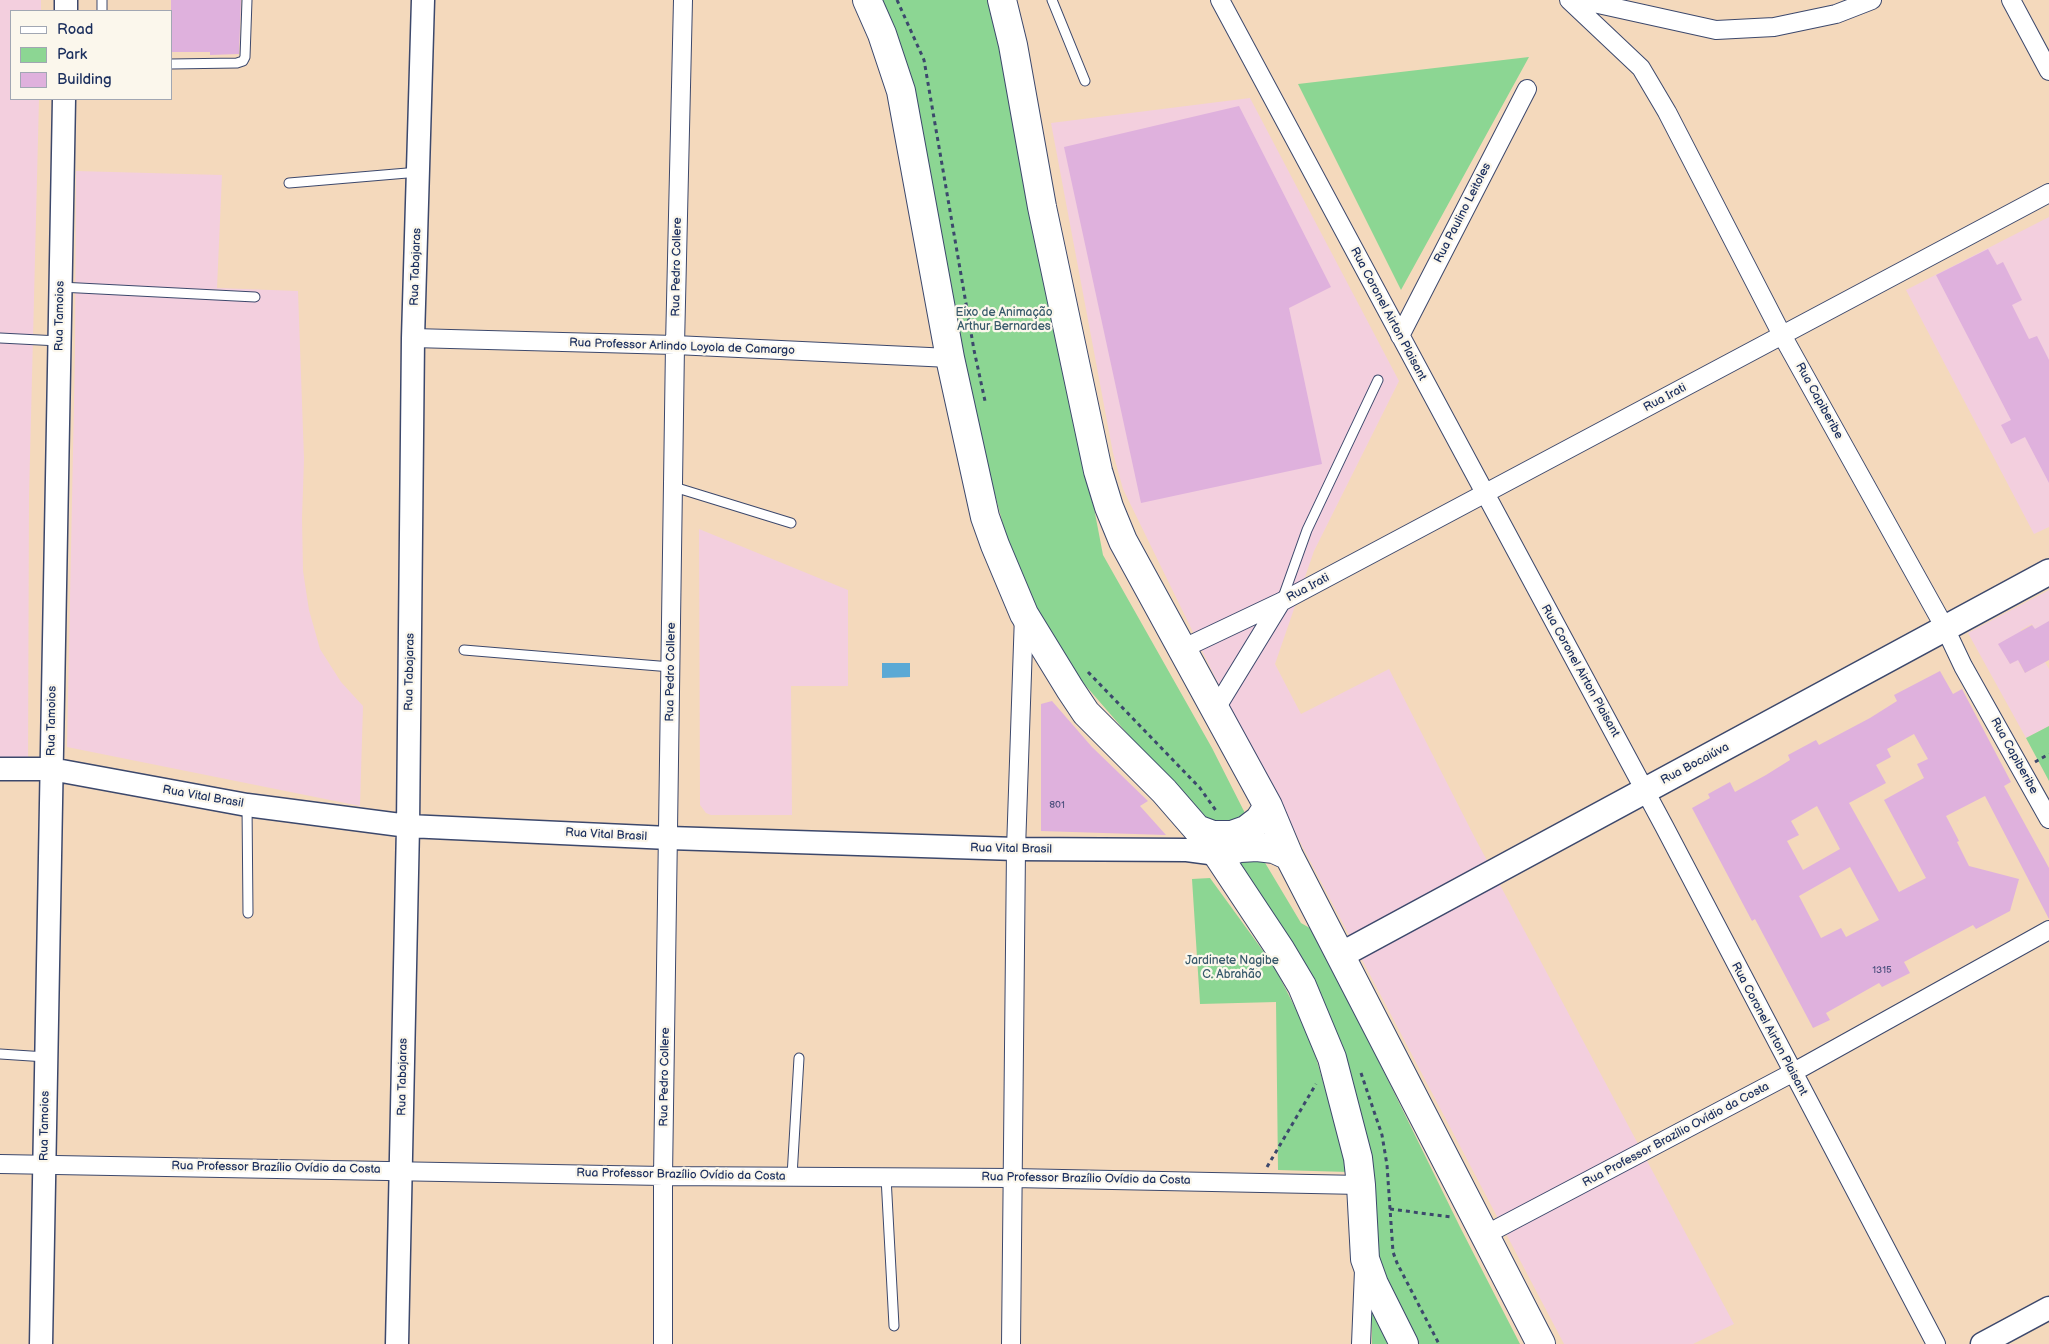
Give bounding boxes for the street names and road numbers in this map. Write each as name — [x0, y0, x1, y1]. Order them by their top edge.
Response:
street label: Rua Paulino Leitoles — [1432, 161, 1494, 265]
street label: Rua Pedro Collere — [669, 217, 685, 317]
street label: Rua Tabajaras — [407, 228, 425, 306]
street label: Rua Coronel Airton Plaisant — [1347, 245, 1429, 383]
street label: Rua Tamoios — [52, 281, 68, 351]
street label: Rua Professor Arlindo Loyola de Camargo — [569, 336, 795, 358]
street label: Rua Capiberibe — [1792, 360, 1846, 442]
street label: Rua Irati — [1641, 381, 1689, 415]
street label: Rua Irati — [1284, 571, 1332, 605]
street label: Rua Coronel Airton Plaisant — [1538, 602, 1622, 740]
street label: Rua Pedro Collere — [663, 622, 679, 722]
street label: Rua Tabajaras — [402, 633, 418, 711]
street label: Rua Tamoios — [44, 686, 60, 756]
street label: Rua Capiberibe — [1987, 715, 2041, 797]
street label: Rua Bocaiúva — [1658, 740, 1732, 788]
street label: Rua Vital Brasil — [161, 783, 245, 811]
street label: Rua Vital Brasil — [565, 826, 647, 844]
street label: Rua Vital Brasil — [970, 841, 1052, 857]
street label: Rua Coronel Airton Plaisant — [1728, 960, 1810, 1098]
street label: Rua Pedro Collere — [657, 1027, 673, 1127]
street label: Rua Tabajaras — [395, 1038, 411, 1116]
street label: Rua Professor Brazílio Ovídio da Costa — [1580, 1080, 1772, 1190]
street label: Rua Tamoios — [37, 1091, 53, 1161]
street label: Rua Professor Brazílio Ovídio da Costa — [171, 1159, 381, 1177]
street label: Rua Professor Brazílio Ovídio da Costa — [576, 1166, 786, 1184]
street label: Rua Professor Brazílio Ovídio da Costa — [981, 1170, 1191, 1188]

